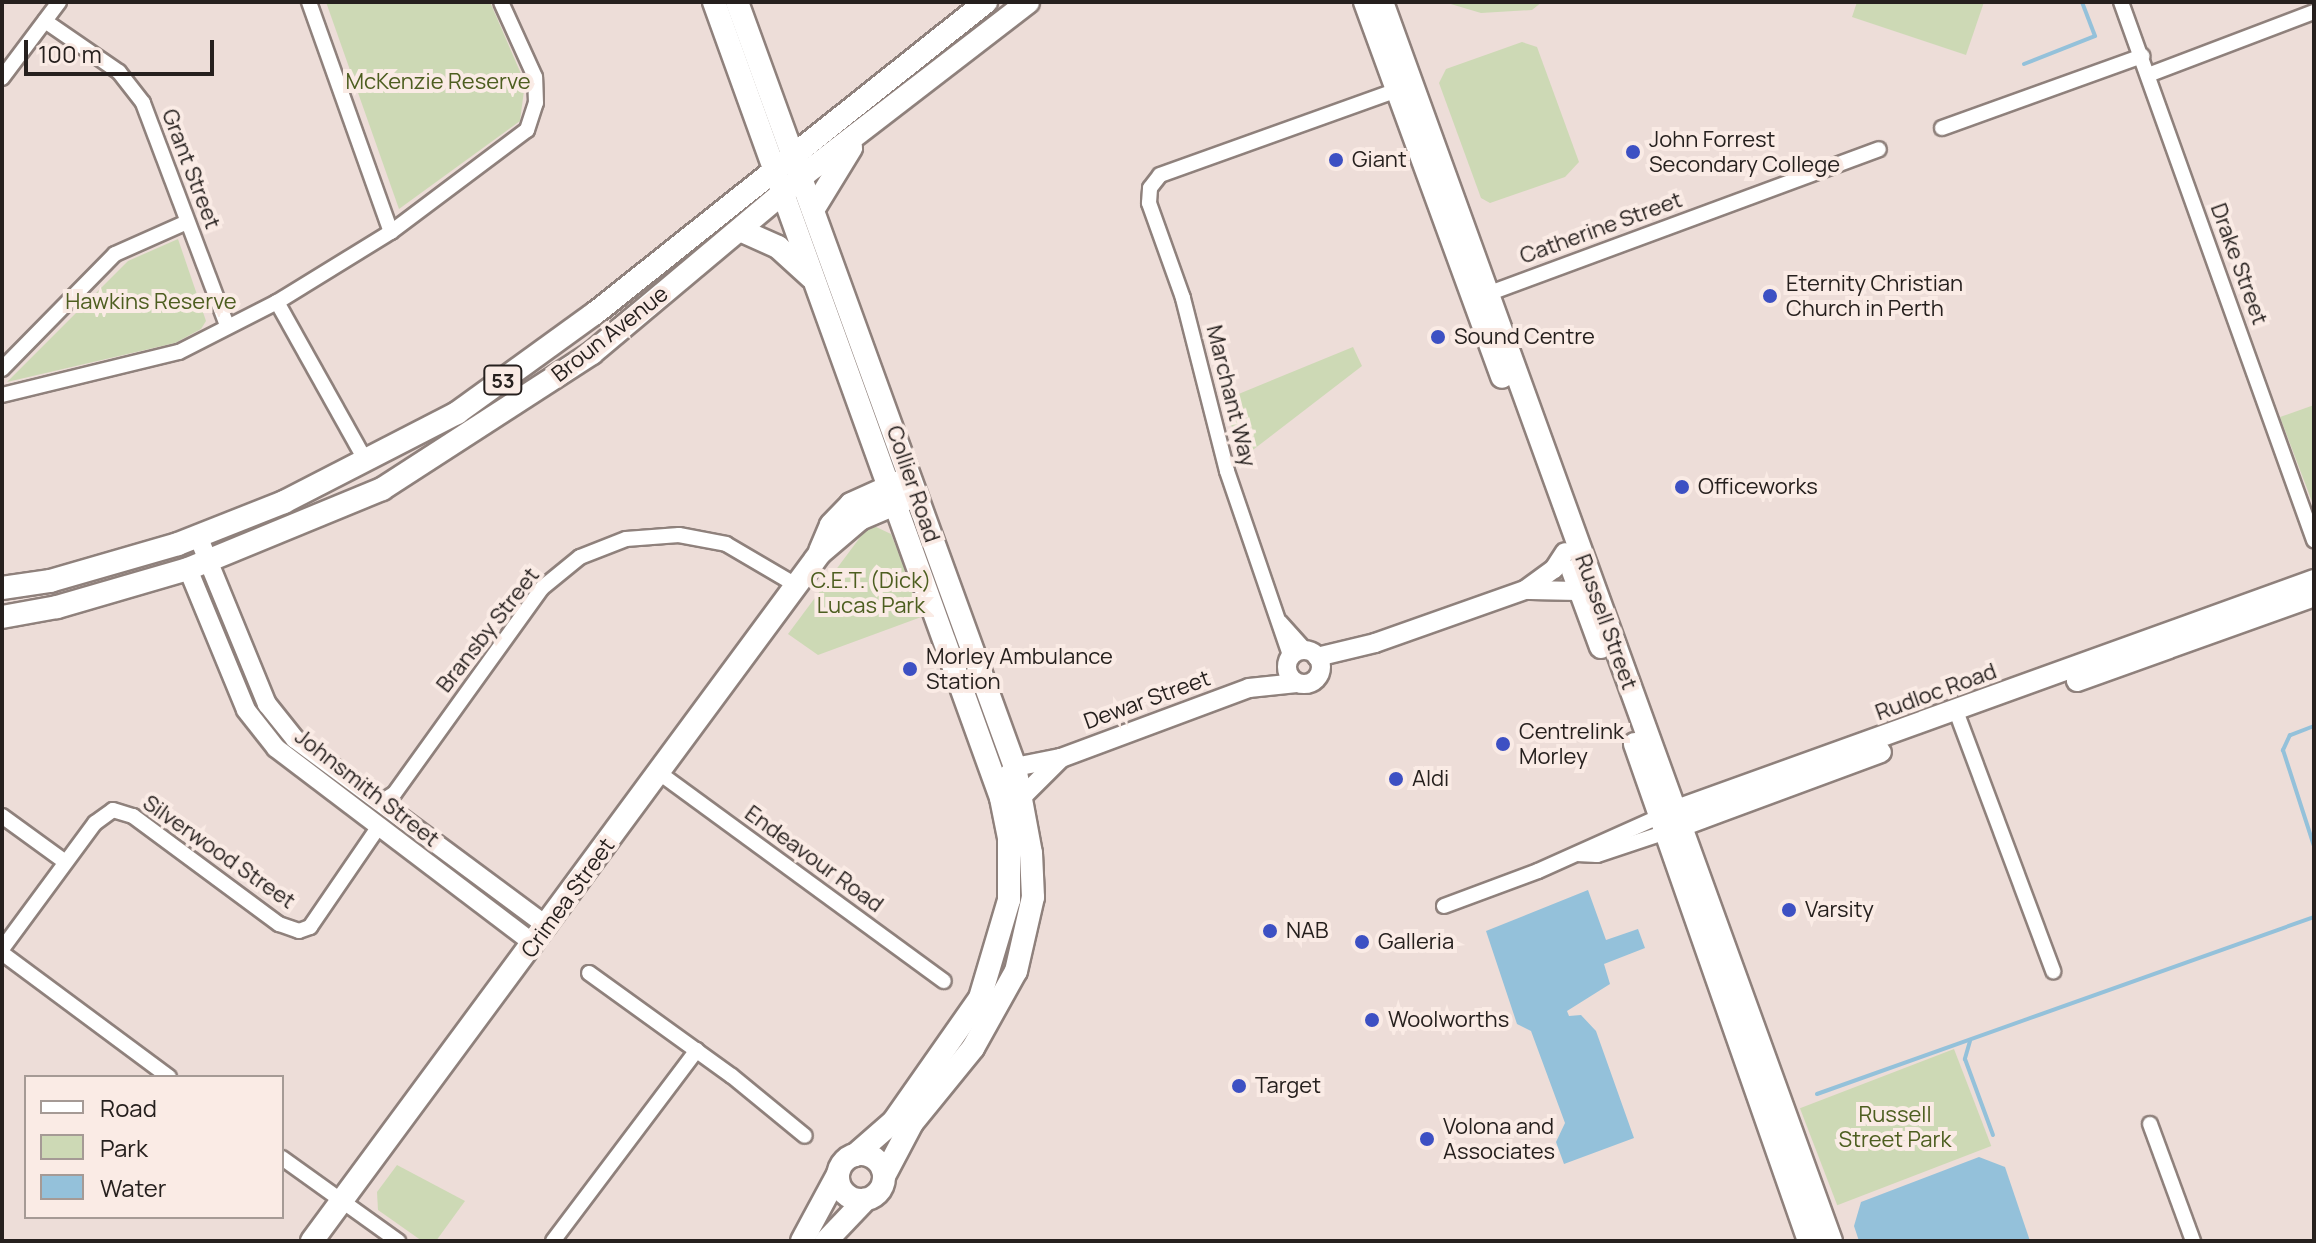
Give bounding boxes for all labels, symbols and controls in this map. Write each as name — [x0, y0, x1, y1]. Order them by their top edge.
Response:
scale bar — [28, 24, 218, 74]
text: 100 m — [38, 37, 102, 70]
park label: McKenzie Reserve — [345, 69, 531, 95]
street label: Grant Street — [156, 105, 226, 233]
place label: John Forrest Secondary College — [1649, 126, 1840, 178]
marker: John Forrest Secondary College — [1624, 143, 1642, 161]
place label: Giant — [1352, 147, 1407, 173]
marker: Giant — [1327, 151, 1345, 169]
street label: Catherine Street — [1516, 186, 1686, 270]
street label: Drake Street — [2205, 200, 2273, 328]
place label: Eternity Christian Church in Perth — [1786, 270, 1963, 322]
street label: Broun Avenue — [547, 280, 673, 388]
marker: Eternity Christian Church in Perth — [1761, 287, 1779, 305]
park label: Hawkins Reserve — [65, 289, 237, 315]
street label: Marchant Way — [1201, 322, 1261, 470]
place label: Sound Centre — [1454, 324, 1595, 350]
marker: Sound Centre — [1429, 328, 1447, 346]
road number: 53 — [483, 364, 523, 396]
street label: Collier Road — [881, 422, 945, 546]
place label: Officeworks — [1698, 474, 1818, 500]
marker: Officeworks — [1673, 478, 1691, 496]
street label: Russell Street — [1569, 551, 1643, 693]
street label: Bransby Street — [431, 562, 545, 698]
park label: C.E.T. (Dick) Lucas Park — [811, 567, 931, 618]
place label: Morley Ambulance Station — [926, 643, 1113, 694]
street label: Rudloc Road — [1872, 658, 2000, 726]
marker: Morley Ambulance Station — [901, 660, 919, 678]
street label: Dewar Street — [1080, 665, 1214, 735]
place label: Centrelink Morley — [1519, 718, 1624, 770]
street label: Johnsmith Street — [290, 724, 444, 852]
marker: Centrelink Morley — [1494, 735, 1512, 753]
place label: Aldi — [1412, 766, 1449, 792]
marker: Aldi — [1387, 770, 1405, 788]
street label: Silverwood Street — [138, 790, 300, 914]
street label: Endeavour Road — [740, 800, 888, 918]
street label: Crimea Street — [516, 833, 620, 963]
place label: Varsity — [1805, 897, 1874, 923]
marker: Varsity — [1780, 901, 1798, 919]
place label: NAB — [1286, 918, 1328, 944]
marker: NAB — [1261, 922, 1279, 940]
place label: Galleria — [1378, 929, 1454, 955]
marker: Galleria — [1353, 933, 1371, 951]
place label: Woolworths — [1388, 1007, 1509, 1033]
marker: Woolworths — [1363, 1011, 1381, 1029]
place label: Target — [1255, 1073, 1321, 1099]
legend — [24, 1075, 284, 1219]
marker: Target — [1230, 1077, 1248, 1095]
text: Road — [100, 1091, 157, 1124]
park label: Russell Street Park — [1839, 1101, 1951, 1152]
place label: Volona and Associates — [1443, 1113, 1555, 1164]
marker: Volona and Associates — [1418, 1130, 1436, 1148]
text: Park — [100, 1131, 148, 1164]
text: Water — [100, 1171, 167, 1204]

